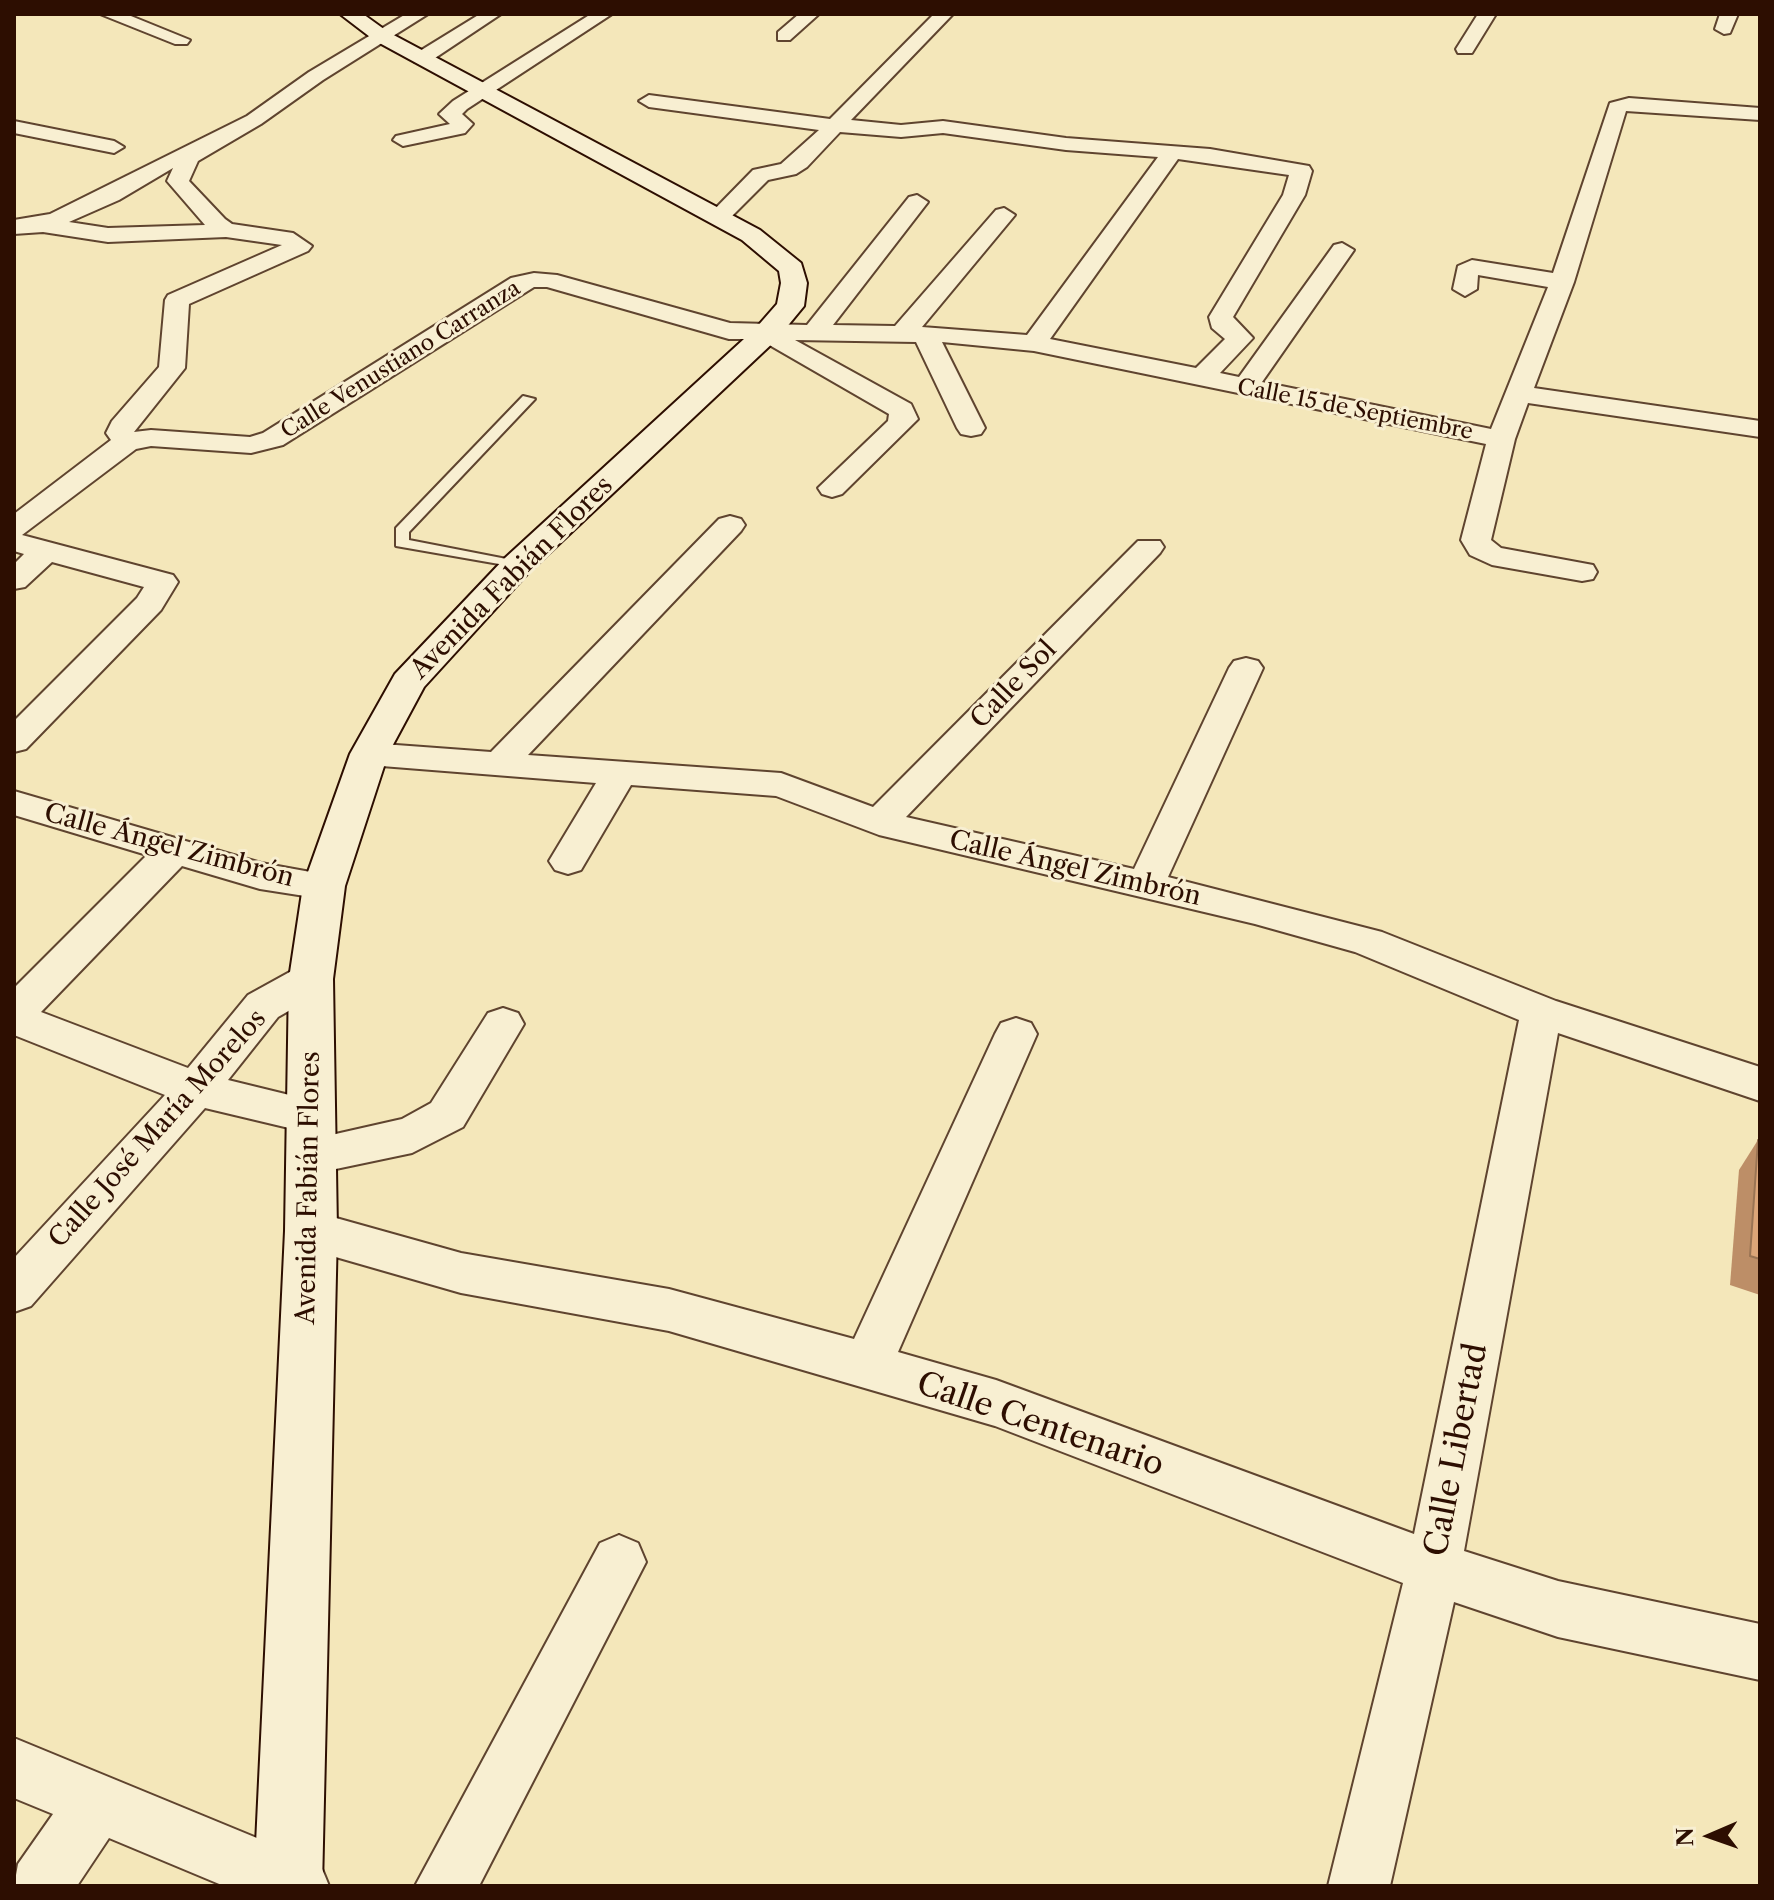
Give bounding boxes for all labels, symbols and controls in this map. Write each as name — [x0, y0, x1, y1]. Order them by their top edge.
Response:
street label: Calle Venustiano Carranza — [276, 275, 526, 445]
street label: Calle 15 de Septiembre — [1235, 374, 1475, 446]
street label: Avenida Fabián Flores — [404, 470, 620, 686]
street label: Calle Sol — [965, 635, 1063, 735]
street label: Calle Ángel Zimbrón — [41, 798, 297, 894]
street label: Calle Ángel Zimbrón — [946, 825, 1204, 913]
street label: Calle José María Morelos — [43, 1004, 273, 1254]
street label: Avenida Fabián Flores — [291, 1051, 327, 1325]
street label: Calle Libertad — [1418, 1340, 1496, 1560]
street label: Calle Centenario — [911, 1365, 1169, 1485]
north arrow — [1670, 1796, 1750, 1876]
text: N — [1672, 1827, 1699, 1847]

